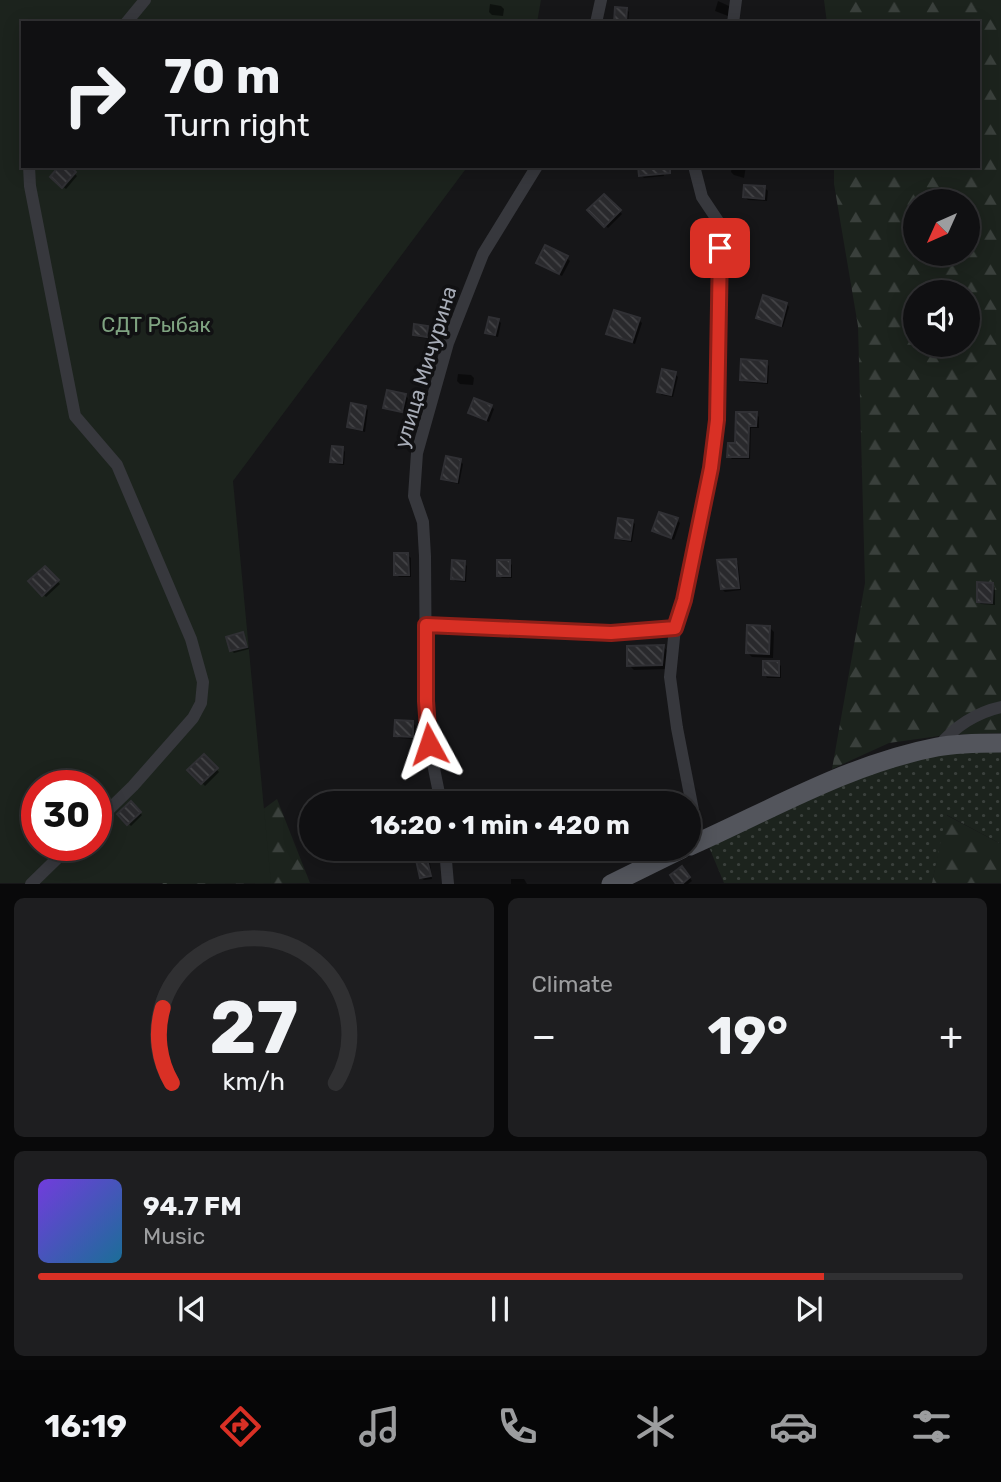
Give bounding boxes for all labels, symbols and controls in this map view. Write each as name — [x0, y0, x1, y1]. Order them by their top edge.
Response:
text: 70 m — [164, 47, 281, 105]
icon: right — [49, 49, 140, 140]
text: Turn right — [164, 106, 309, 144]
north arrow — [903, 189, 980, 266]
map controls — [903, 189, 980, 357]
pin — [690, 218, 750, 278]
icon: arrive — [701, 229, 739, 267]
button: sound — [903, 280, 980, 357]
street label: улица Мичурина — [389, 283, 461, 451]
park label: СДТ Рыбак — [101, 312, 211, 337]
position arrow — [392, 707, 466, 781]
speed limit sign: 30 — [21, 770, 112, 861]
text: 16:20 · 1 min · 420 m — [370, 810, 630, 841]
text: Climate — [532, 970, 613, 998]
text: 27 — [209, 986, 298, 1072]
text: 19° — [707, 1005, 788, 1067]
text: − — [532, 1013, 556, 1059]
text: + — [939, 1013, 963, 1059]
text: km/h — [223, 1067, 285, 1096]
text: 94.7 FM — [143, 1191, 242, 1222]
text: Music — [143, 1222, 205, 1250]
icon: previous — [173, 1290, 211, 1328]
icon: pause — [481, 1290, 519, 1328]
icon: next — [790, 1290, 828, 1328]
icon: directions — [216, 1402, 265, 1451]
icon: music — [355, 1402, 404, 1451]
icon: phone — [493, 1402, 542, 1451]
icon: climate — [631, 1402, 680, 1451]
icon: car — [769, 1402, 818, 1451]
icon: filters — [907, 1402, 956, 1451]
text: 16:19 — [45, 1407, 127, 1445]

